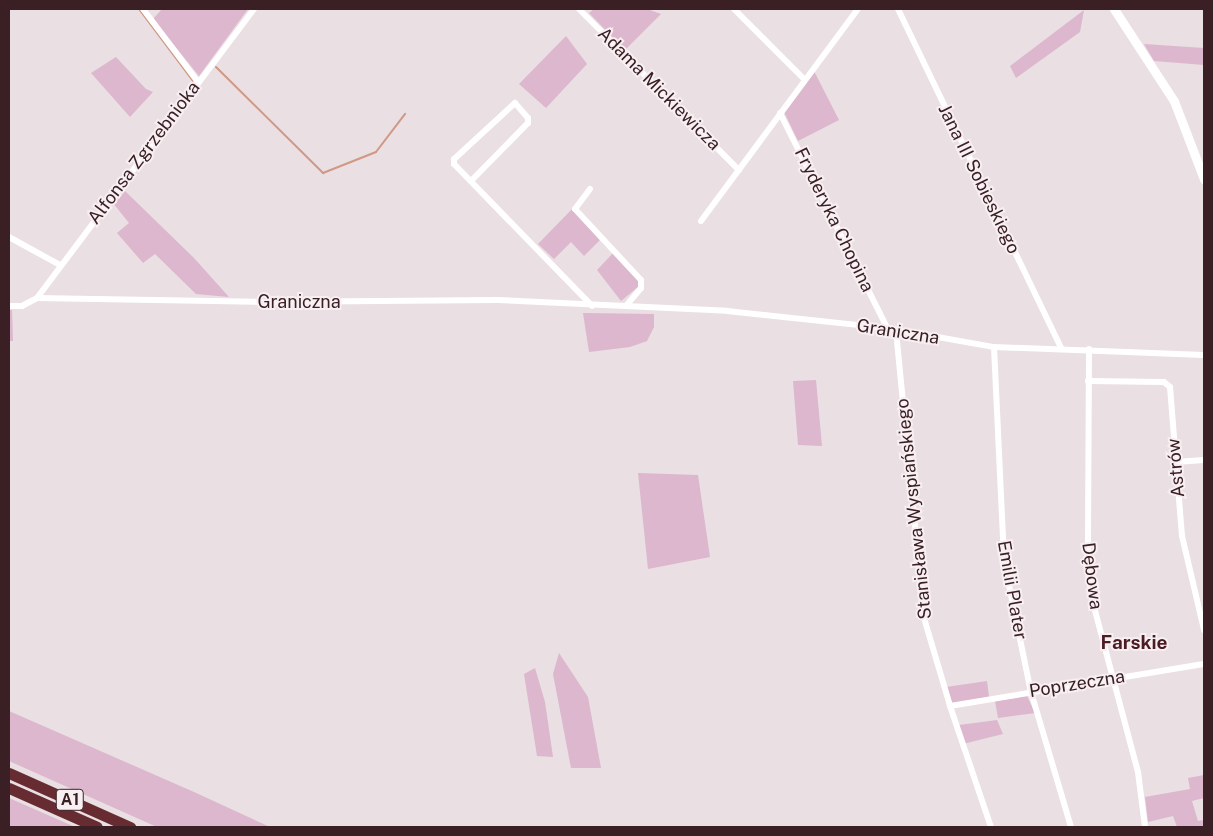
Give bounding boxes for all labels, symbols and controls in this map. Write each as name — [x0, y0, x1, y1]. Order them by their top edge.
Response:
street label: Adama Mickiewicza — [593, 23, 725, 155]
street label: Alfonsa Zgrzebnioka — [83, 77, 205, 229]
street label: Jana III Sobieskiego — [933, 101, 1025, 257]
street label: Fryderyka Chopina — [790, 144, 878, 296]
street label: Graniczna — [257, 291, 341, 313]
street label: Graniczna — [855, 315, 941, 349]
street label: Stanisława Wyspiańskiego — [892, 397, 936, 621]
street label: Astrów — [1163, 437, 1189, 499]
street label: Emilii Plater — [993, 539, 1031, 641]
street label: Dębowa — [1077, 541, 1107, 611]
district label: Farskie — [1100, 632, 1168, 654]
street label: Poprzeczna — [1028, 666, 1126, 702]
road number: A1 — [55, 786, 85, 814]

